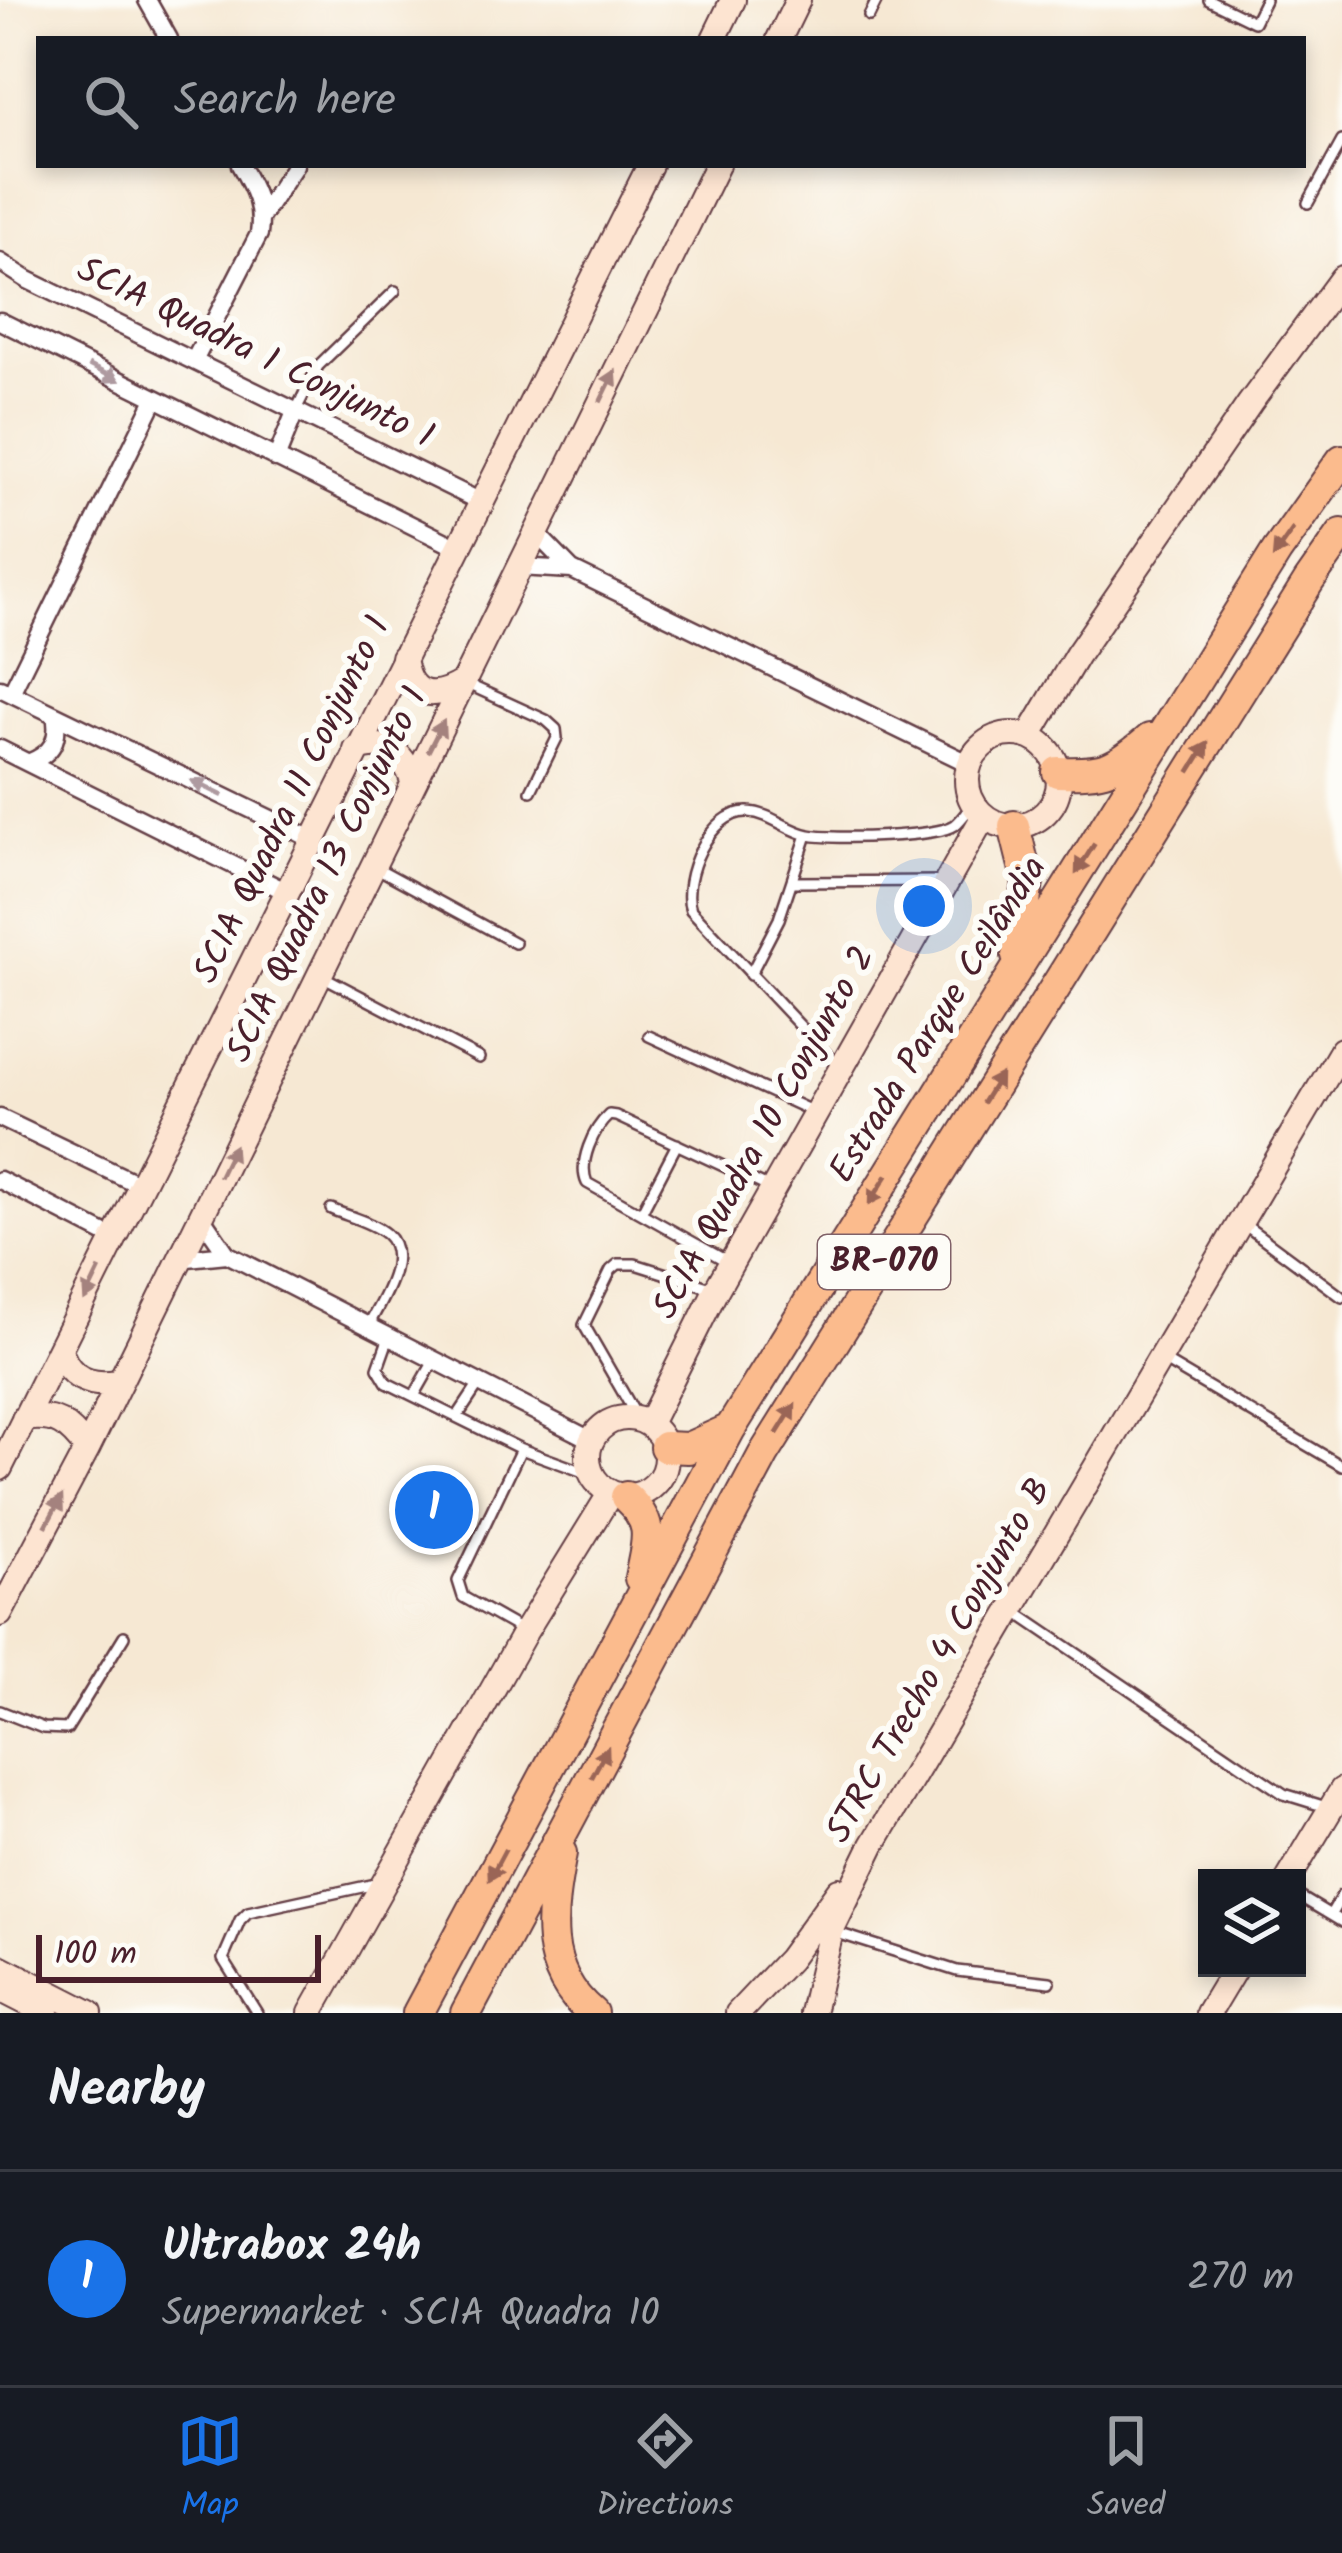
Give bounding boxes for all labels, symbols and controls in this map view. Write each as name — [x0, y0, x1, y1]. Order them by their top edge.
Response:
search box — [36, 36, 1306, 168]
text: Search here — [174, 66, 396, 138]
icon: search — [78, 69, 144, 135]
street label: SCIA Quadra 1 Conjunto 1 — [67, 243, 443, 465]
one-way arrow — [87, 363, 122, 383]
one-way arrow — [598, 368, 618, 403]
one-way arrow — [1272, 527, 1295, 560]
street label: SCIA Quadra 11 Conjunto 1 — [179, 607, 407, 993]
street label: SCIA Quadra 13 Conjunto 1 — [212, 678, 444, 1072]
one-way arrow — [426, 718, 446, 753]
one-way arrow — [1188, 740, 1209, 774]
one-way arrow — [189, 778, 224, 798]
one-way arrow — [1075, 842, 1096, 876]
street label: Estrada Parque Ceilândia — [815, 845, 1063, 1195]
your location — [894, 876, 954, 936]
street label: SCIA Quadra 10 Conjunto 2 — [639, 936, 891, 1330]
one-way arrow — [981, 1072, 1003, 1104]
one-way arrow — [216, 1144, 236, 1178]
one-way arrow — [868, 1173, 889, 1207]
road number: BR-070 — [818, 1235, 950, 1289]
one-way arrow — [83, 1267, 103, 1302]
one-way arrow — [775, 1402, 796, 1436]
pin: 1 — [395, 1465, 473, 1555]
street label: STRC Trecho 4 Conjunto B — [812, 1468, 1068, 1854]
one-way arrow — [43, 1493, 64, 1528]
one-way arrow — [589, 1744, 610, 1779]
one-way arrow — [487, 1848, 508, 1883]
map controls — [1198, 1869, 1306, 1977]
button: layers — [1198, 1869, 1306, 1977]
scale bar — [36, 1929, 321, 1982]
text: 100 m — [54, 1929, 137, 1982]
text: Nearby — [48, 2051, 205, 2132]
text: Ultrabox 24h — [162, 2212, 421, 2284]
text: 1 — [81, 2248, 93, 2310]
text: 270 m — [1187, 2248, 1294, 2310]
text: Supermarket · SCIA Quadra 10 — [162, 2284, 660, 2346]
tab: Map — [177, 2408, 243, 2533]
tab: Directions — [596, 2408, 733, 2533]
tab: Saved — [1087, 2408, 1165, 2533]

